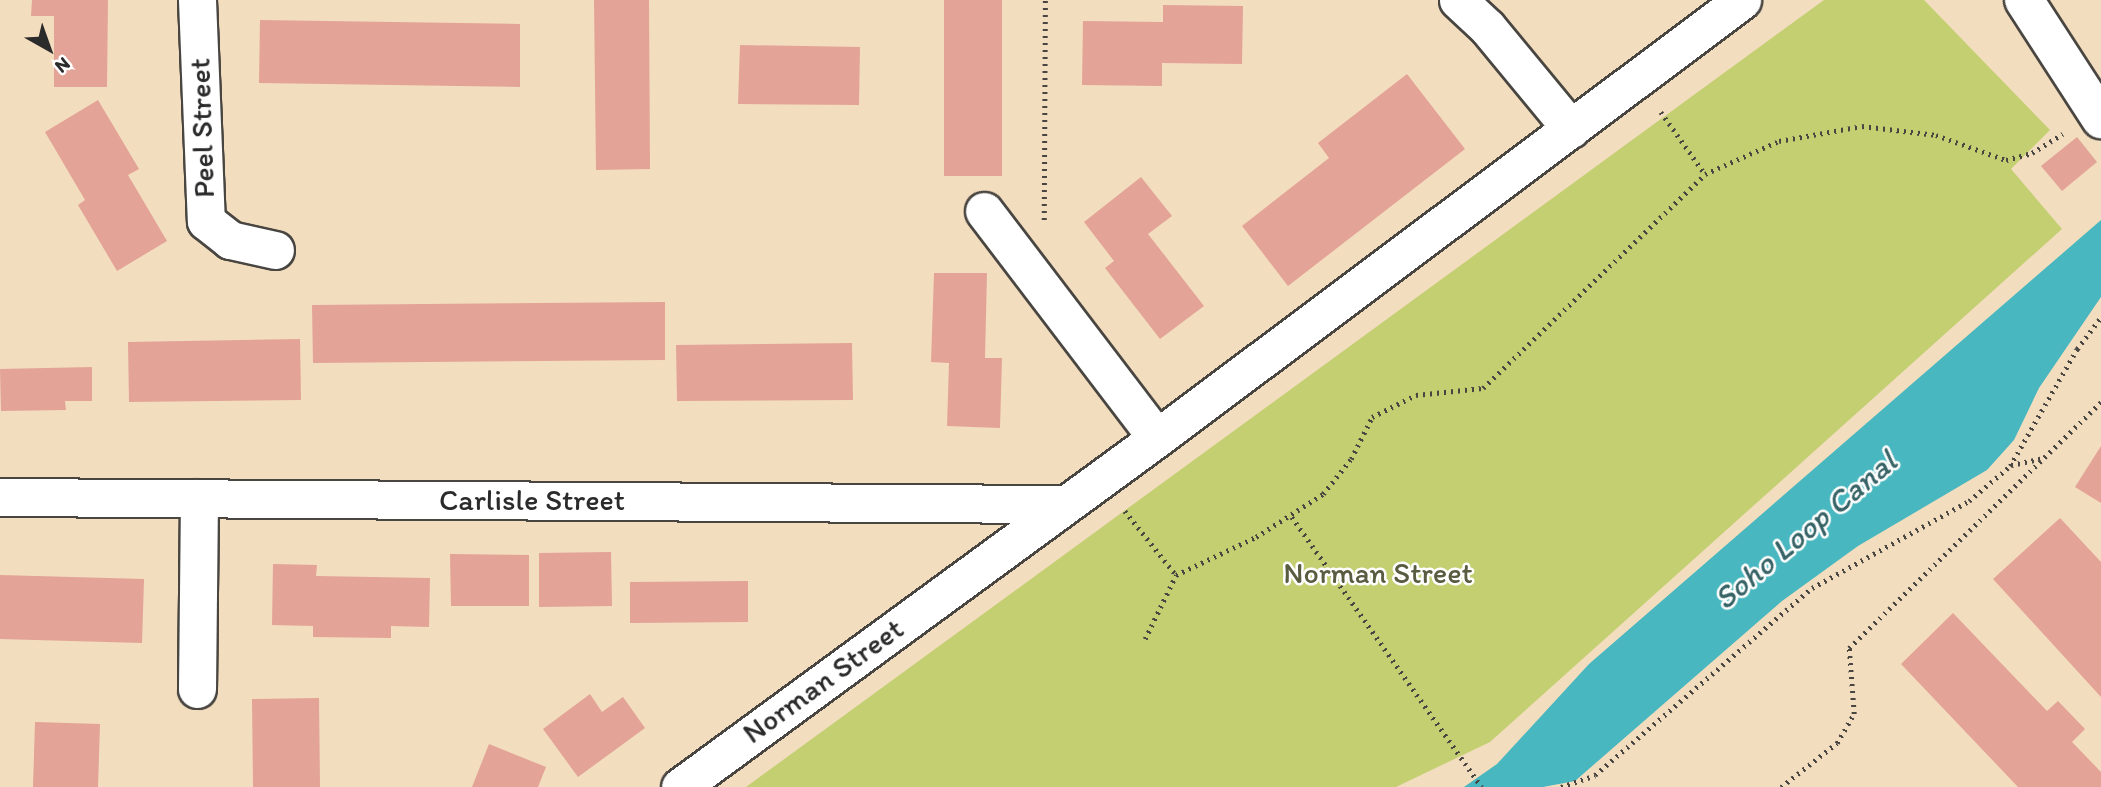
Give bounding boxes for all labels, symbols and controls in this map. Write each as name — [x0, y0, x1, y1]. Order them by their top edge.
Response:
north arrow — [14, 14, 84, 84]
text: N — [51, 53, 75, 78]
street label: Peel Street — [182, 58, 222, 198]
water label: Soho Loop Canal — [1705, 442, 1905, 618]
street label: Carlisle Street — [439, 482, 625, 518]
park label: Norman Street — [1283, 555, 1473, 591]
street label: Norman Street — [736, 611, 910, 751]

